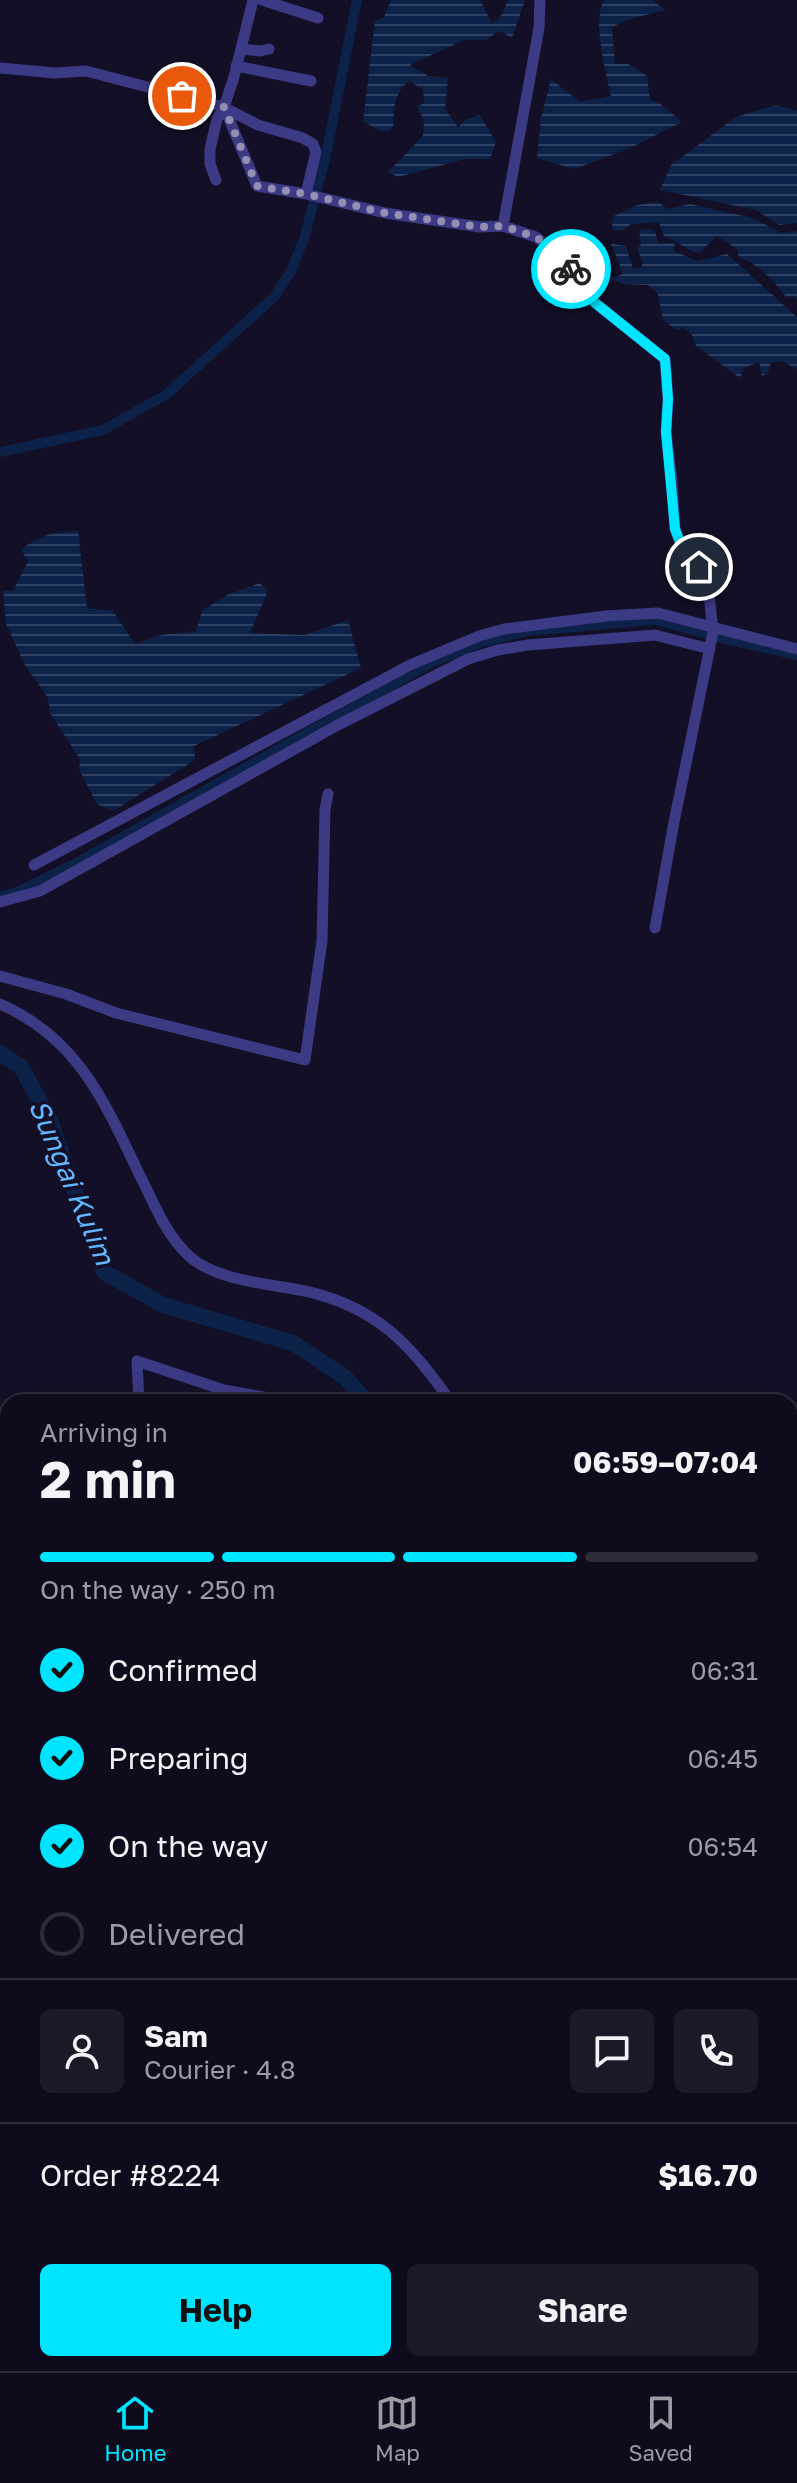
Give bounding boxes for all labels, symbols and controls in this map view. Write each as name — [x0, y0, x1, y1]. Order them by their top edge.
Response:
pin — [148, 62, 216, 130]
icon: bag — [160, 74, 204, 118]
courier — [531, 229, 611, 309]
icon: bike — [549, 247, 593, 291]
pin — [665, 533, 733, 601]
icon: home — [677, 545, 721, 589]
water label: Sungai Kulim — [23, 1094, 123, 1271]
text: Arriving in — [40, 1417, 168, 1448]
text: 06:59–07:04 — [573, 1444, 758, 1480]
text: 2 min — [40, 1447, 176, 1509]
text: On the way · 250 m — [40, 1574, 276, 1605]
icon: check — [40, 1648, 84, 1692]
text: Confirmed — [108, 1652, 258, 1688]
text: 06:31 — [691, 1655, 758, 1686]
icon: check — [40, 1736, 84, 1780]
text: Preparing — [108, 1740, 249, 1776]
text: 06:45 — [687, 1743, 758, 1774]
icon: check — [40, 1824, 84, 1868]
text: On the way — [108, 1828, 268, 1864]
text: 06:54 — [687, 1831, 758, 1862]
text: Delivered — [108, 1916, 245, 1952]
button: person — [40, 2009, 124, 2093]
button: chat — [570, 2009, 654, 2093]
button: phone — [674, 2009, 758, 2093]
text: Sam — [144, 2018, 208, 2054]
text: Courier · 4.8 — [144, 2054, 296, 2085]
text: Order #8224 — [40, 2157, 220, 2193]
text: $16.70 — [658, 2157, 758, 2193]
button: Help — [40, 2264, 391, 2356]
button: Share — [407, 2264, 758, 2356]
tab: Home — [104, 2391, 166, 2466]
tab: Map — [375, 2391, 420, 2466]
tab: Saved — [628, 2391, 693, 2466]

